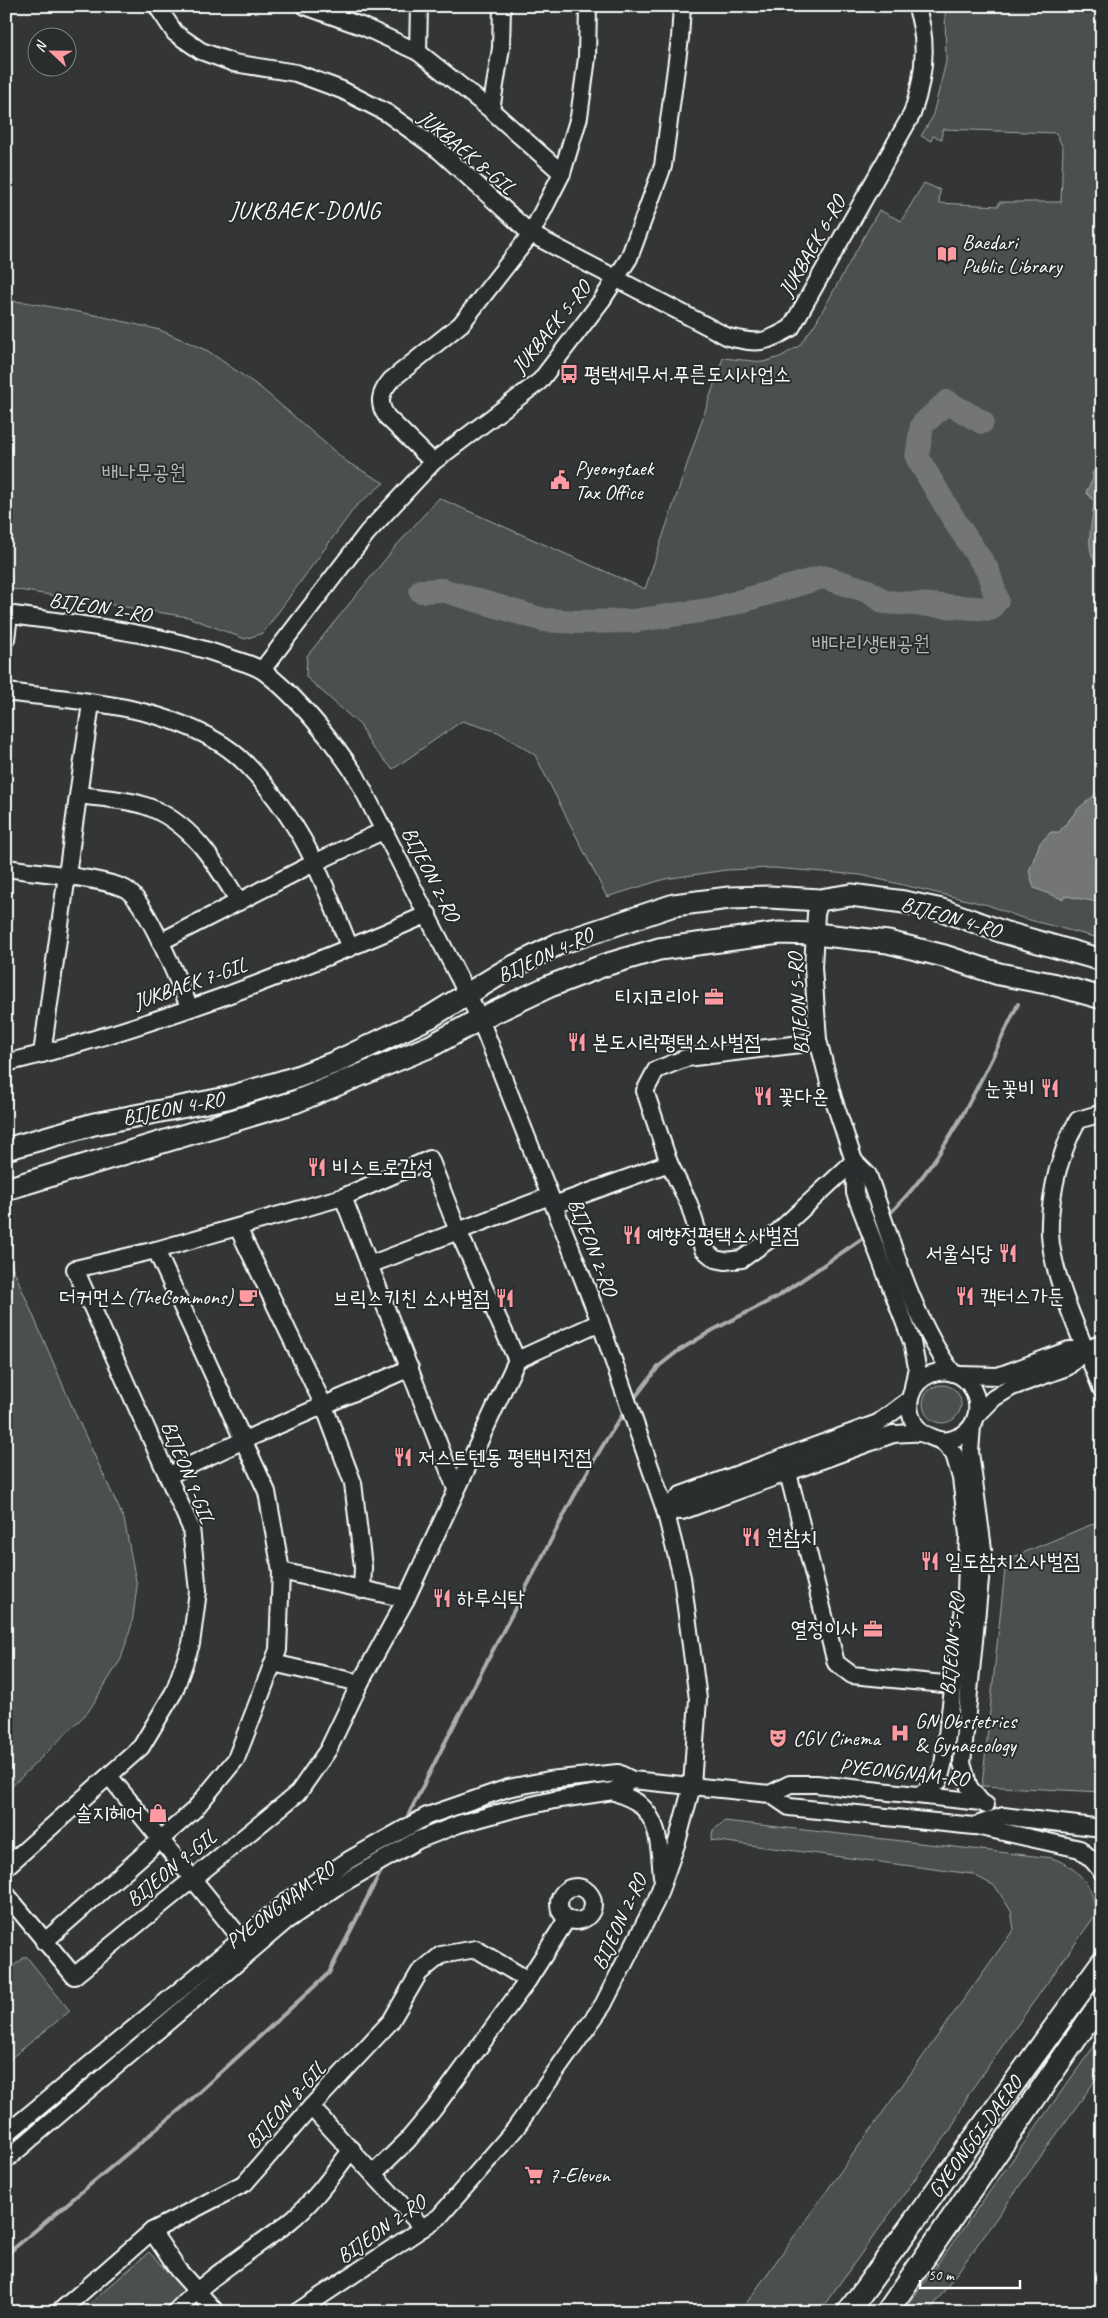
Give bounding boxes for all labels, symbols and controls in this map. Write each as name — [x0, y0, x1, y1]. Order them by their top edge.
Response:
north arrow — [28, 28, 78, 78]
text: N — [31, 38, 51, 55]
street label: JUKBAEK 8-GIL — [413, 104, 521, 200]
street label: JUKBAEK 6-RO — [772, 189, 853, 302]
district label: JUKBAEK-DONG — [228, 195, 382, 225]
place label: Baedari Public Library — [962, 229, 1064, 279]
library icon: Baedari Public Library — [936, 243, 958, 265]
street label: JUKBAEK 5-RO — [505, 273, 598, 379]
place label: 평택세무서.푸른도시사업소 — [584, 361, 791, 387]
bus stop icon: 평택세무서.푸른도시사업소 — [558, 363, 580, 385]
place label: Pyeongtaek Tax Office — [575, 455, 655, 505]
park label: 배나무공원 — [102, 459, 186, 485]
public building icon: Pyeongtaek Tax Office — [549, 469, 571, 491]
street label: BIJEON 2-RO — [47, 586, 155, 628]
park label: 배다리생태공원 — [812, 630, 930, 656]
street label: BIJEON 2-RO — [396, 822, 467, 928]
street label: BIJEON 4-RO — [898, 890, 1006, 944]
street label: BIJEON 4-RO — [493, 920, 599, 988]
street label: BIJEON 5-RO — [781, 949, 815, 1056]
street label: JUKBAEK 7-GIL — [129, 952, 250, 1015]
place label: 티지코리아 — [615, 984, 699, 1010]
office icon: 티지코리아 — [703, 986, 725, 1008]
place label: 본도시락평택소사벌점 — [592, 1029, 761, 1055]
restaurant icon: 본도시락평택소사벌점 — [566, 1031, 588, 1053]
place label: 눈꽃비 — [984, 1075, 1035, 1101]
restaurant icon: 눈꽃비 — [1039, 1077, 1061, 1099]
place label: 꽃다온 — [778, 1083, 829, 1109]
street label: BIJEON 4-RO — [120, 1085, 228, 1131]
restaurant icon: 꽃다온 — [752, 1085, 774, 1107]
place label: 비스트로감성 — [332, 1154, 433, 1180]
restaurant icon: 비스트로감성 — [306, 1156, 328, 1178]
street label: BIJEON 2-RO — [563, 1195, 624, 1302]
place label: 예향정평택소사벌점 — [647, 1222, 799, 1248]
restaurant icon: 예향정평택소사벌점 — [621, 1224, 643, 1246]
place label: 서울식당 — [925, 1240, 993, 1266]
restaurant icon: 서울식당 — [997, 1242, 1019, 1264]
place label: 캑터스가든 — [980, 1283, 1065, 1309]
place label: 더커먼스(TheCommons) — [59, 1284, 234, 1310]
place label: 브릭스키친 소사벌점 — [333, 1285, 490, 1311]
restaurant icon: 캑터스가든 — [954, 1285, 976, 1307]
cafe icon: 더커먼스(TheCommons) — [237, 1286, 259, 1308]
restaurant icon: 브릭스키친 소사벌점 — [494, 1287, 516, 1309]
street label: BIJEON 9-GIL — [156, 1417, 220, 1527]
place label: 저스트텐동 평택비전점 — [418, 1444, 592, 1470]
restaurant icon: 저스트텐동 평택비전점 — [392, 1446, 414, 1468]
place label: 원참치 — [766, 1524, 817, 1550]
restaurant icon: 원참치 — [740, 1526, 762, 1548]
place label: 일도참치소사벌점 — [945, 1548, 1080, 1574]
restaurant icon: 일도참치소사벌점 — [919, 1550, 941, 1572]
place label: 하루식탁 — [457, 1585, 525, 1611]
restaurant icon: 하루식탁 — [431, 1587, 453, 1609]
street label: BIJEON 5-RO — [934, 1589, 971, 1696]
place label: 열정이사 — [790, 1616, 858, 1642]
office icon: 열정이사 — [862, 1618, 884, 1640]
place label: GN Obstetrics & Gynaecology — [915, 1708, 1018, 1758]
hospital icon: GN Obstetrics & Gynaecology — [889, 1722, 911, 1744]
place label: CGV Cinema — [793, 1725, 882, 1751]
theatre icon: CGV Cinema — [767, 1727, 789, 1749]
street label: PYEONGNAM-RO — [838, 1752, 972, 1792]
place label: 솔지헤어 — [75, 1800, 143, 1826]
shop icon: 솔지헤어 — [147, 1802, 169, 1824]
street label: BIJEON 9-GIL — [121, 1824, 221, 1912]
street label: PYEONGNAM-RO — [221, 1854, 341, 1954]
street label: BIJEON 2-RO — [586, 1868, 654, 1974]
street label: BIJEON 8-GIL — [239, 2056, 331, 2154]
street label: GYEONGGI-DAERO — [922, 2069, 1029, 2203]
place label: 7-Eleven — [549, 2162, 612, 2188]
supermarket icon: 7-Eleven — [523, 2164, 545, 2186]
street label: BIJEON 2-RO — [332, 2187, 433, 2269]
scale bar — [920, 2258, 1020, 2290]
text: 50 m — [928, 2266, 955, 2285]

